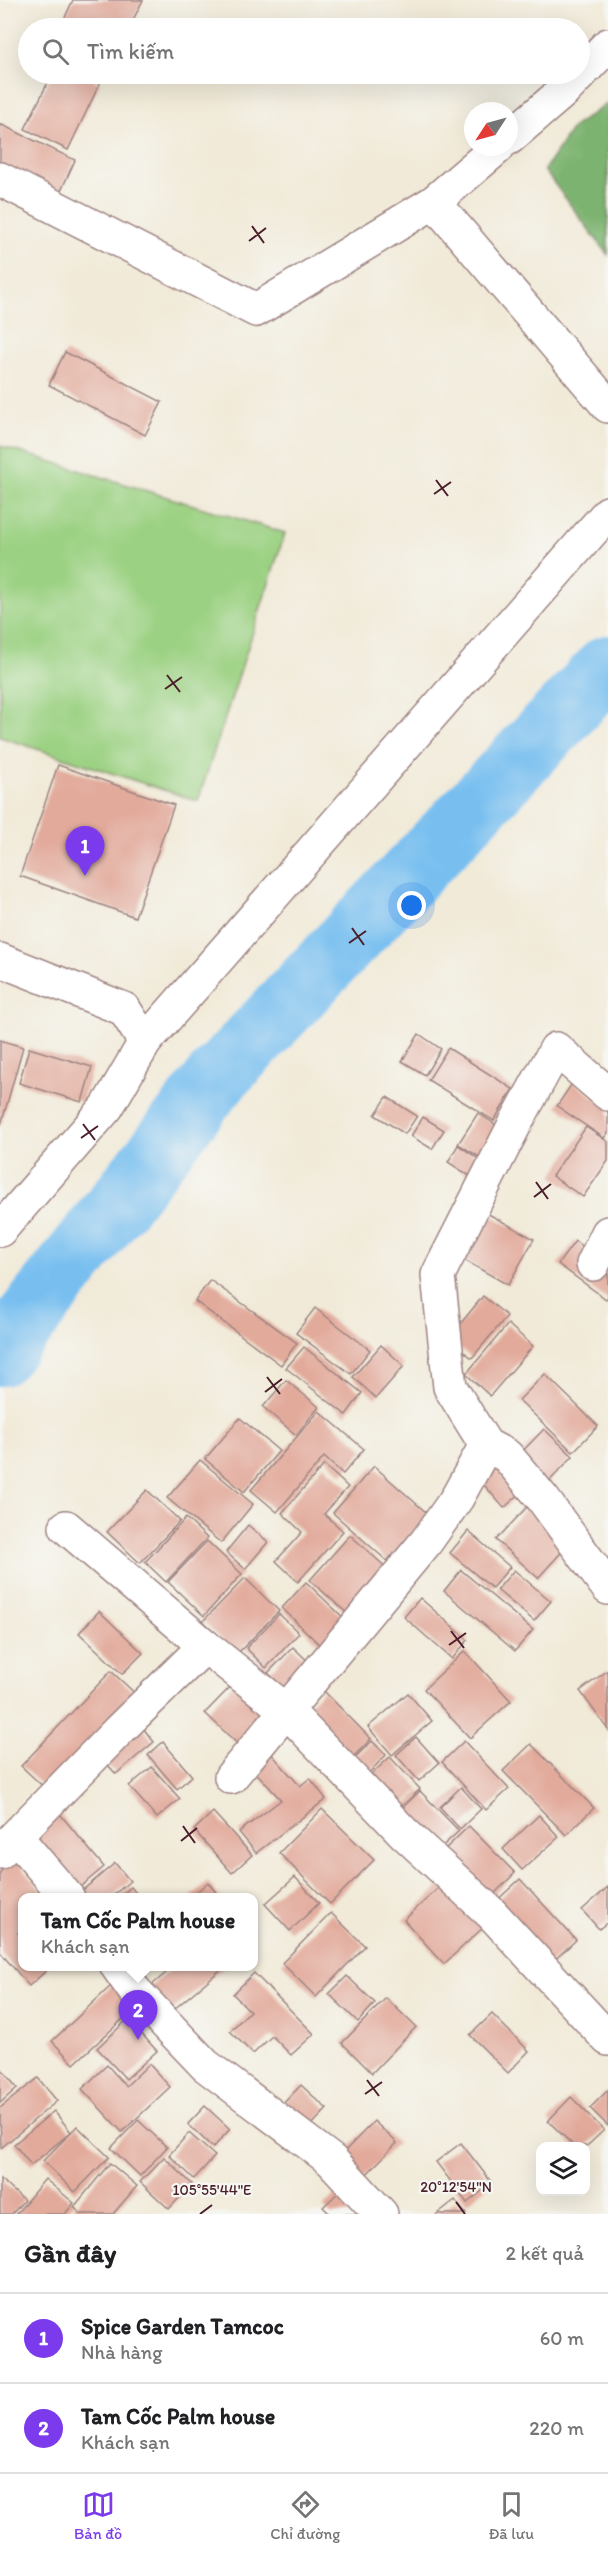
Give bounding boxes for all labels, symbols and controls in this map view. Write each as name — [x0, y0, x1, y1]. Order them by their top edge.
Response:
search box — [18, 18, 590, 84]
icon: search — [39, 35, 72, 68]
text: Tìm kiếm — [87, 38, 174, 65]
north arrow — [464, 102, 518, 156]
pin: 1 — [66, 826, 104, 876]
your location — [397, 891, 426, 920]
popup — [18, 1893, 258, 1971]
text: Tam Cốc Palm house — [41, 1907, 235, 1934]
text: Khách sạn — [41, 1934, 130, 1958]
pin: 2 — [118, 1990, 158, 2040]
map controls — [536, 2142, 590, 2196]
button: layers — [536, 2142, 590, 2196]
text: 20°12'54"N — [420, 2178, 492, 2196]
text: 105°55'44"E — [173, 2181, 251, 2199]
text: Gần đây — [24, 2237, 116, 2269]
text: 2 kết quả — [505, 2241, 584, 2265]
text: Spice Garden Tamcoc — [81, 2313, 284, 2340]
text: 1 — [39, 2326, 48, 2350]
text: 60 m — [540, 2326, 584, 2350]
text: Nhà hàng — [81, 2340, 162, 2364]
text: Tam Cốc Palm house — [81, 2403, 275, 2430]
text: 2 — [38, 2416, 49, 2440]
text: 220 m — [529, 2416, 584, 2440]
text: Khách sạn — [81, 2430, 170, 2454]
tab: Bản đồ — [74, 2488, 122, 2543]
tab: Chỉ đường — [270, 2488, 340, 2543]
tab: Đã lưu — [488, 2488, 534, 2543]

